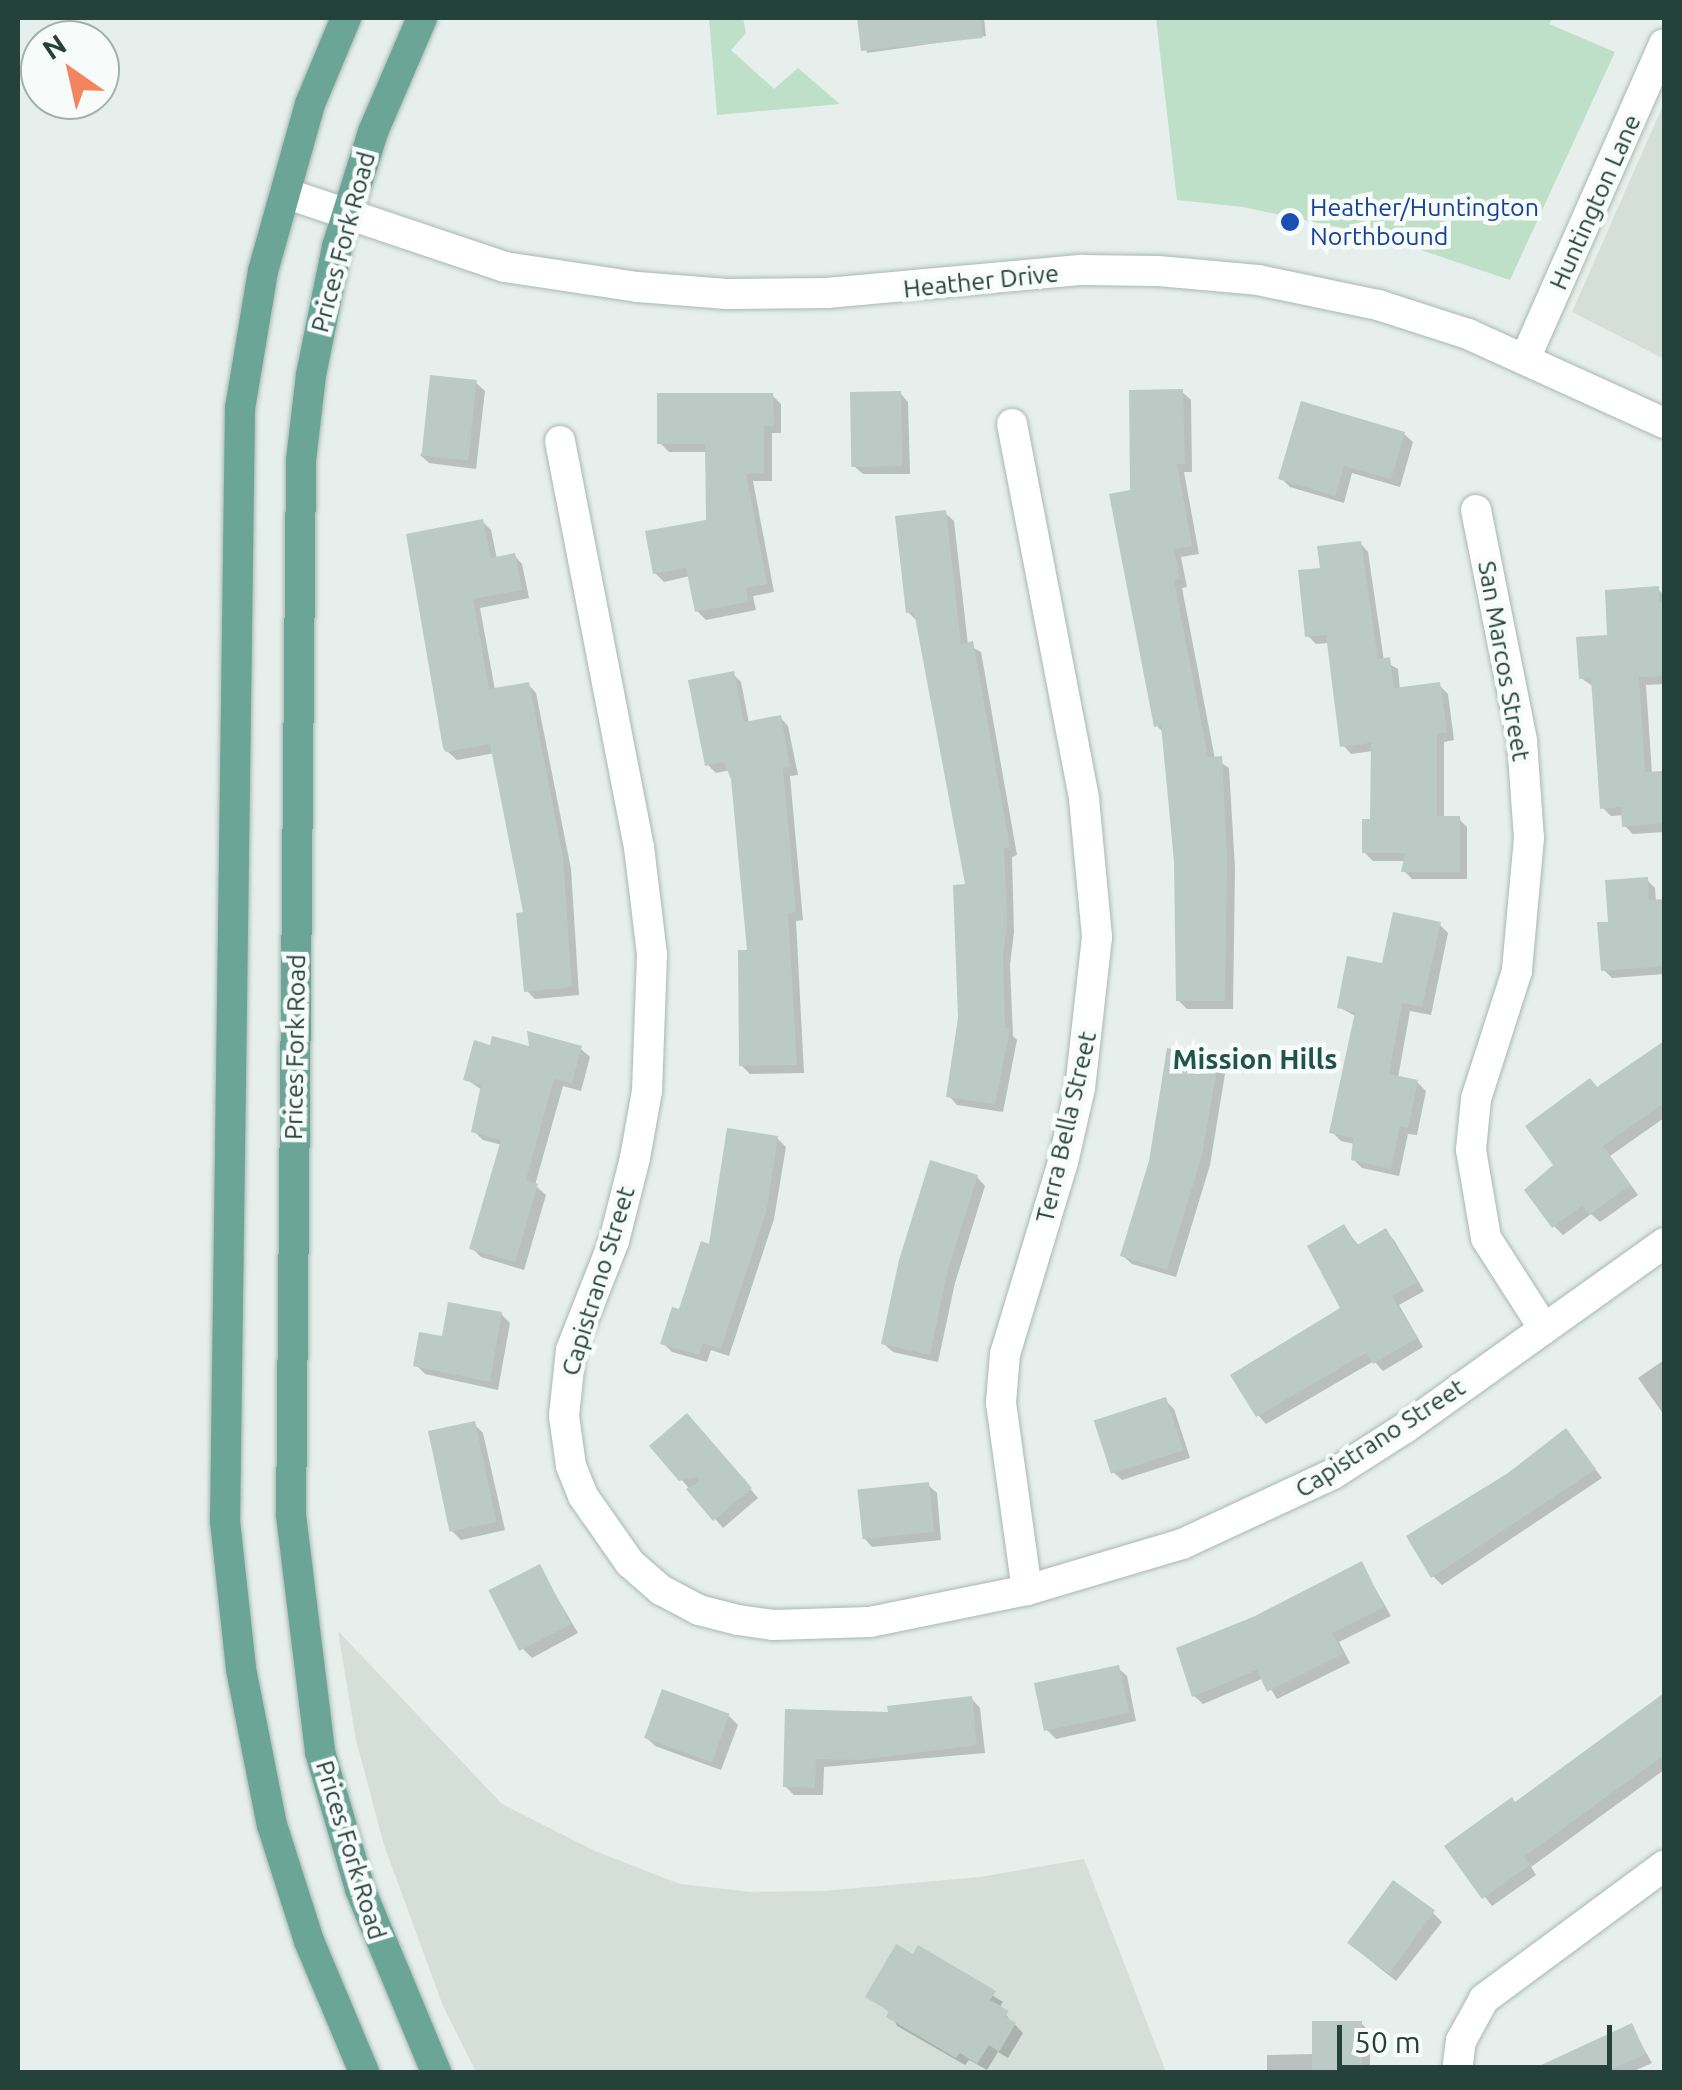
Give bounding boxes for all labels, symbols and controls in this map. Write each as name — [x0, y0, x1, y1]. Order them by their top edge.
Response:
north arrow — [20, 20, 120, 120]
text: N — [37, 28, 71, 65]
street label: Huntington Lane — [1543, 110, 1647, 294]
street label: Prices Fork Road — [304, 148, 382, 336]
place label: Heather/Huntington Northbound — [1310, 193, 1539, 252]
marker: Heather/Huntington Northbound — [1279, 211, 1301, 233]
street label: Heather Drive — [902, 258, 1060, 304]
street label: San Marcos Street — [1472, 559, 1536, 763]
street label: Prices Fork Road — [278, 954, 312, 1140]
street label: Terra Bella Street — [1029, 1029, 1103, 1225]
district label: Mission Hills — [1172, 1042, 1338, 1076]
street label: Capistrano Street — [555, 1183, 641, 1379]
street label: Capistrano Street — [1290, 1372, 1470, 1504]
street label: Prices Fork Road — [310, 1757, 392, 1943]
scale bar — [1342, 2005, 1617, 2067]
text: 50 m — [1354, 2025, 1421, 2059]

